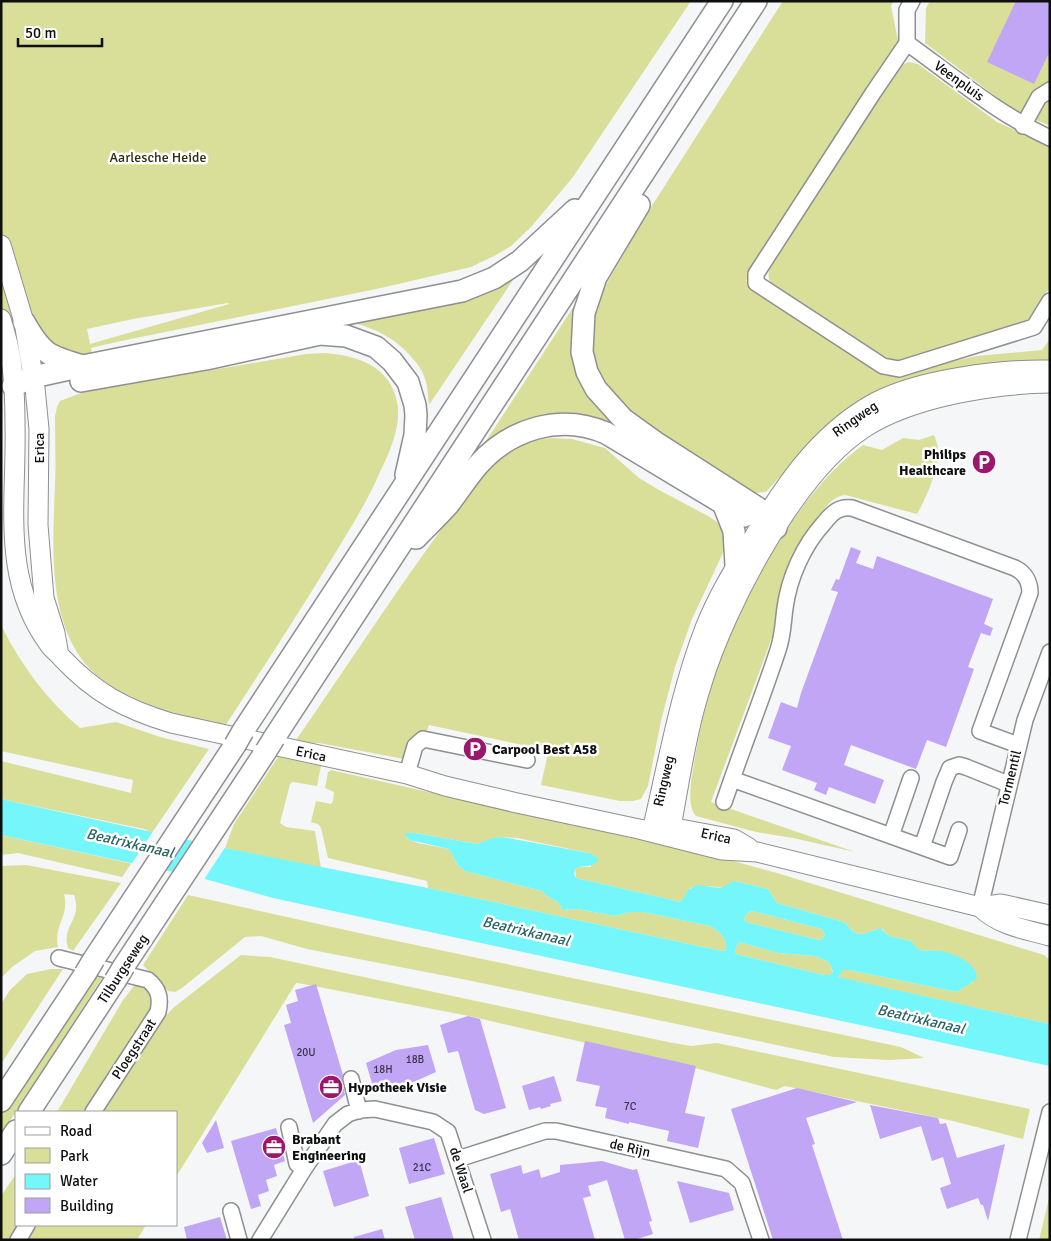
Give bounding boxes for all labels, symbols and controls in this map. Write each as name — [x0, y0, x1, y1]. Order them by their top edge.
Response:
scale bar — [18, 15, 101, 47]
text: 50 m — [25, 24, 56, 42]
street label: Veenpluis — [931, 57, 987, 105]
park label: Aarlesche Heide — [110, 149, 206, 166]
street label: Ringweg — [829, 397, 881, 441]
street label: Erica — [31, 433, 48, 463]
place label: Philips Healthcare — [899, 446, 966, 479]
parking icon: Philips Healthcare — [971, 449, 997, 475]
parking icon: Carpool Best A58 — [462, 736, 488, 762]
place label: Carpool Best A58 — [492, 741, 597, 758]
street label: Erica — [294, 742, 328, 766]
street label: Tormentil — [995, 748, 1025, 808]
street label: Ringweg — [650, 754, 678, 808]
water label: Beatrixkanaal — [85, 824, 177, 862]
street label: Erica — [699, 824, 733, 848]
water label: Beatrixkanaal — [481, 912, 573, 950]
street label: Tilburgseweg — [94, 931, 152, 1007]
water label: Beatrixkanaal — [876, 1000, 968, 1038]
street label: Ploegstraat — [108, 1016, 160, 1082]
house number: 20U — [296, 1046, 316, 1059]
house number: 18B — [406, 1053, 425, 1066]
house number: 18H — [373, 1063, 393, 1076]
office icon: Hypotheek Visie — [318, 1074, 344, 1100]
place label: Hypotheek Visie — [348, 1079, 447, 1096]
house number: 7C — [624, 1100, 637, 1113]
legend — [15, 1111, 178, 1226]
text: Road — [60, 1122, 92, 1140]
place label: Brabant Engineering — [292, 1131, 367, 1164]
office icon: Brabant Engineering — [261, 1134, 287, 1160]
street label: de Rijn — [608, 1135, 652, 1161]
street label: de Waal — [446, 1145, 476, 1195]
text: Park — [60, 1147, 89, 1165]
house number: 21C — [413, 1161, 432, 1174]
text: Water — [60, 1172, 98, 1190]
text: Building — [60, 1197, 114, 1215]

